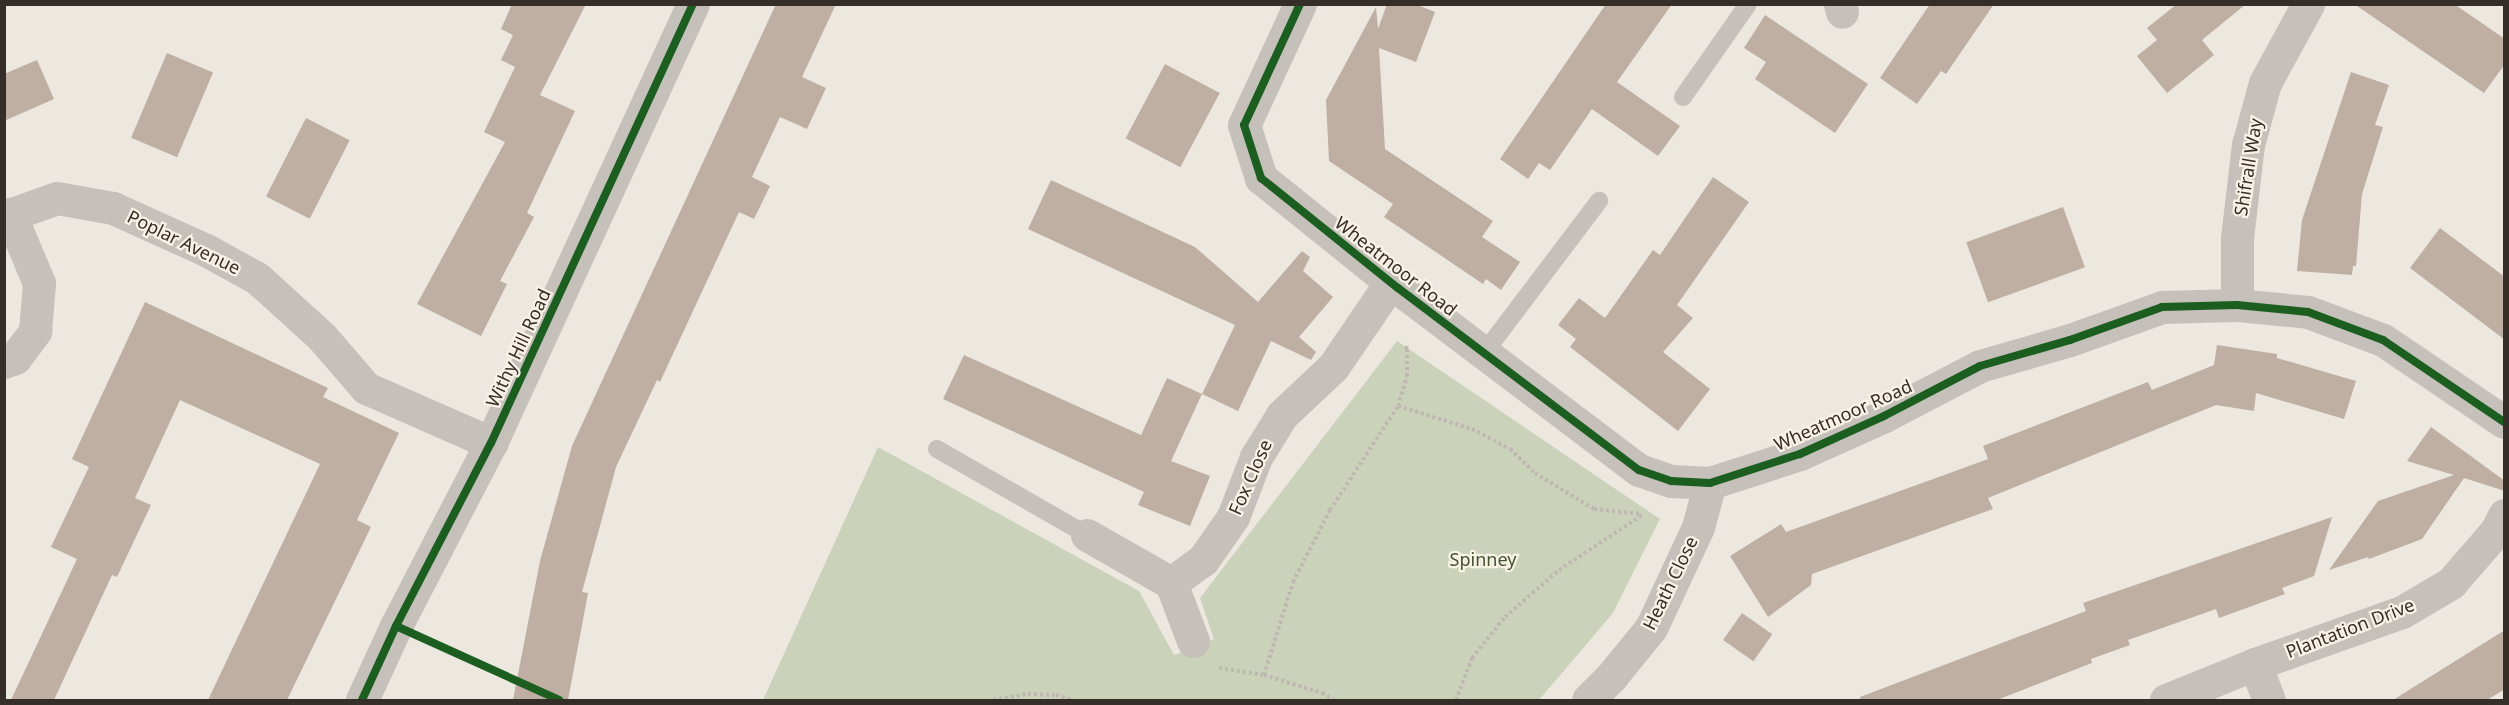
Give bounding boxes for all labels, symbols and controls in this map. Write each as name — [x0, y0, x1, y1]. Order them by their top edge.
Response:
street label: Shifrall Way — [2230, 117, 2266, 217]
street label: Poplar Avenue — [124, 205, 244, 279]
street label: Wheatmoor Road — [1331, 212, 1461, 320]
street label: Withy Hill Road — [481, 285, 555, 411]
street label: Wheatmoor Road — [1771, 375, 1915, 455]
street label: Fox Close — [1224, 436, 1276, 518]
street label: Heath Close — [1638, 533, 1702, 633]
park label: Spinney — [1450, 548, 1516, 570]
street label: Plantation Drive — [2283, 594, 2417, 662]

